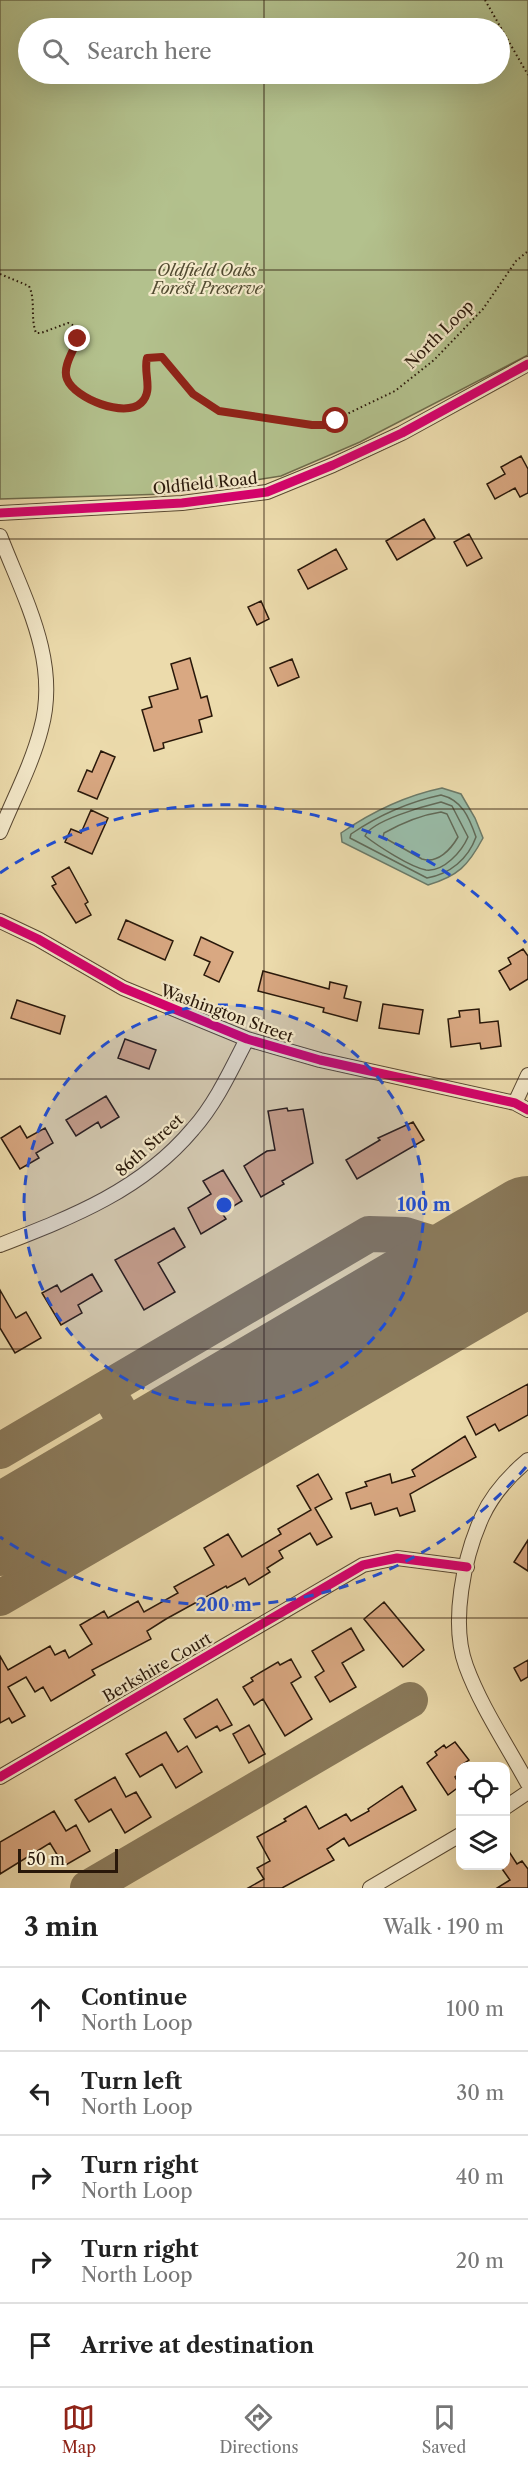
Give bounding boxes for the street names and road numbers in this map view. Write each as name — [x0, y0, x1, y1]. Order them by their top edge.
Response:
street label: North Loop — [400, 295, 478, 373]
street label: Oldfield Road — [152, 468, 259, 498]
street label: Washington Street — [157, 979, 296, 1046]
street label: 86th Street — [111, 1109, 187, 1181]
street label: Berkshire Court — [99, 1628, 215, 1706]

